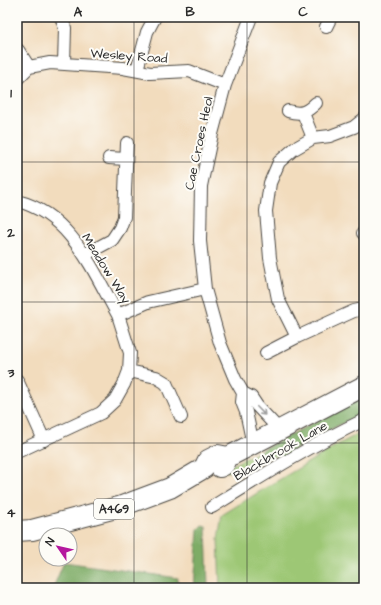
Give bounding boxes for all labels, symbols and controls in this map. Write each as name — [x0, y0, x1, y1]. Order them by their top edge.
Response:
text: A — [74, 3, 83, 21]
text: B — [185, 3, 195, 21]
text: C — [298, 3, 308, 21]
street label: Wesley Road — [90, 44, 168, 69]
text: 1 — [10, 84, 12, 102]
street label: Cae Croes Heol — [180, 95, 218, 191]
text: 2 — [6, 224, 15, 242]
street label: Meadow Way — [76, 230, 135, 308]
text: 3 — [7, 364, 15, 382]
one-way arrow — [256, 406, 266, 416]
street label: Blackbrook Lane — [230, 417, 331, 485]
road number: A469 — [94, 499, 134, 519]
text: 4 — [7, 504, 16, 522]
north arrow — [38, 527, 78, 567]
text: N — [42, 535, 58, 549]

